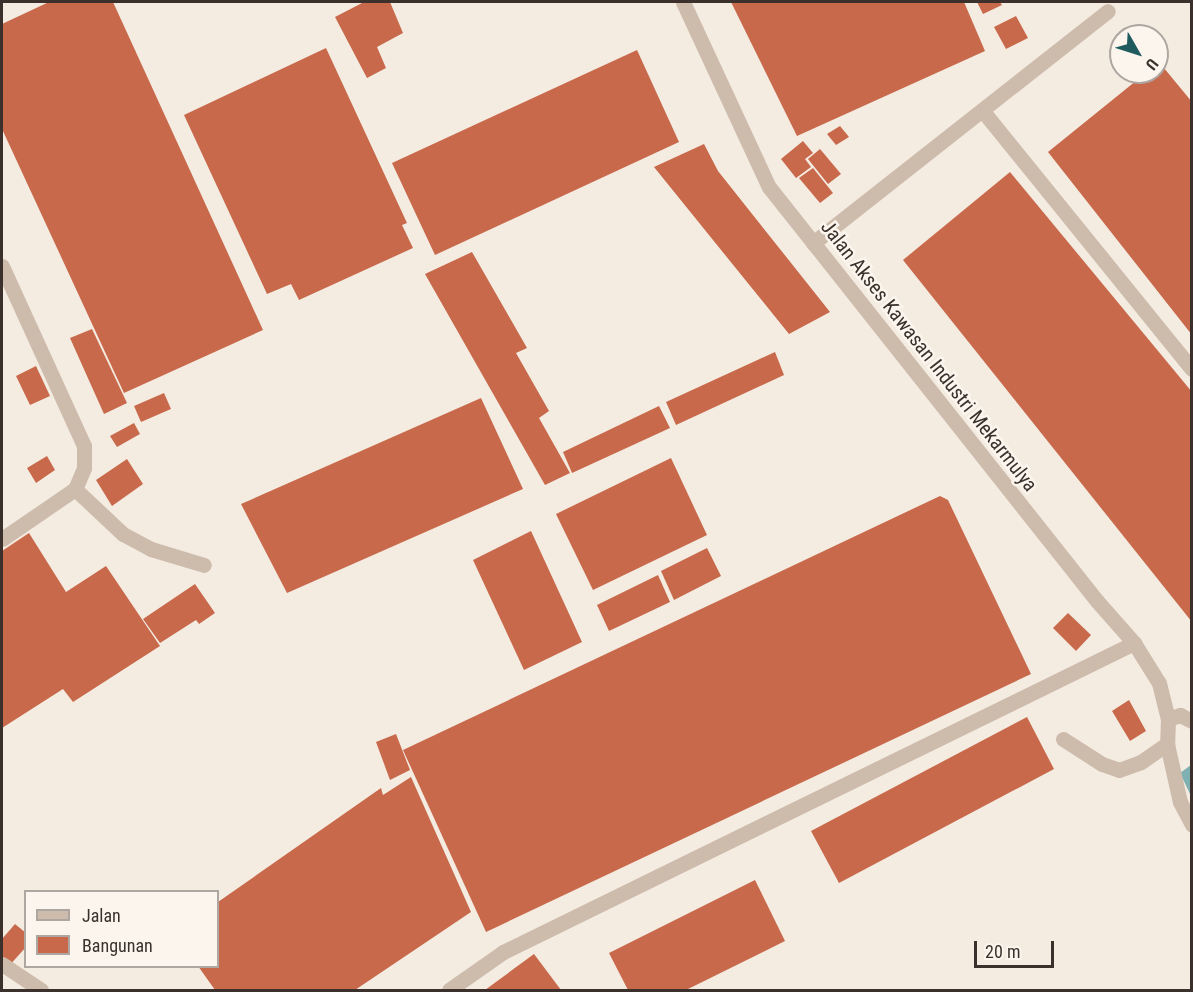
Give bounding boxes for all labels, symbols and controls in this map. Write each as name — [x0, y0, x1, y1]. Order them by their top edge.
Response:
north arrow — [1109, 24, 1169, 84]
text: U — [1142, 55, 1162, 74]
street label: Jalan Akses Kawasan Industri Mekarmulya — [816, 216, 1042, 496]
legend — [24, 890, 219, 968]
text: Jalan — [82, 905, 121, 926]
scale bar — [977, 929, 1056, 967]
text: Bangunan — [82, 935, 153, 956]
text: 20 m — [985, 941, 1020, 962]

